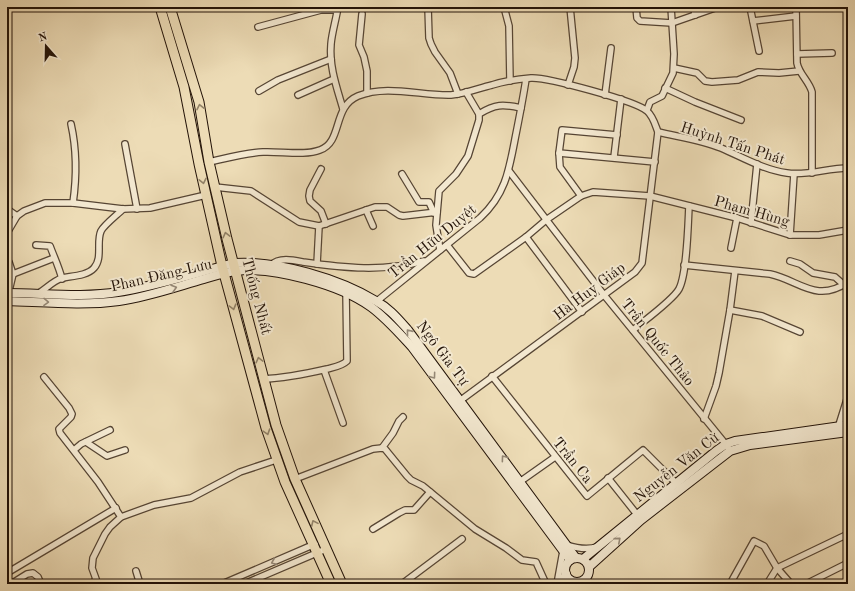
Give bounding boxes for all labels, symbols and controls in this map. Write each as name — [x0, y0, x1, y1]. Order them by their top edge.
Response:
north arrow — [26, 26, 66, 66]
text: N — [37, 31, 49, 45]
one-way arrow — [196, 104, 204, 111]
street label: Huỳnh Tấn Phát — [678, 119, 787, 168]
one-way arrow — [198, 177, 206, 184]
street label: Phạm Hùng — [712, 194, 791, 230]
street label: Trần Hữu Duyệt — [385, 201, 480, 282]
one-way arrow — [223, 231, 231, 238]
street label: Thống Nhất — [238, 256, 274, 337]
street label: Phan Đăng Lưu — [109, 258, 213, 295]
street label: Hà Huy Giáp — [551, 260, 629, 324]
one-way arrow — [171, 284, 178, 292]
street label: Trần Quốc Thảo — [617, 295, 698, 389]
one-way arrow — [43, 298, 49, 306]
one-way arrow — [228, 303, 237, 310]
street label: Ngô Gia Tự — [413, 319, 471, 390]
one-way arrow — [407, 329, 414, 336]
one-way arrow — [255, 357, 263, 364]
one-way arrow — [428, 372, 435, 379]
one-way arrow — [262, 429, 271, 436]
street label: Nguyễn Văn Cừ — [631, 429, 723, 506]
street label: Trần Ca — [549, 434, 597, 487]
one-way arrow — [501, 456, 508, 463]
one-way arrow — [311, 519, 319, 526]
one-way arrow — [613, 538, 620, 545]
one-way arrow — [270, 557, 278, 565]

